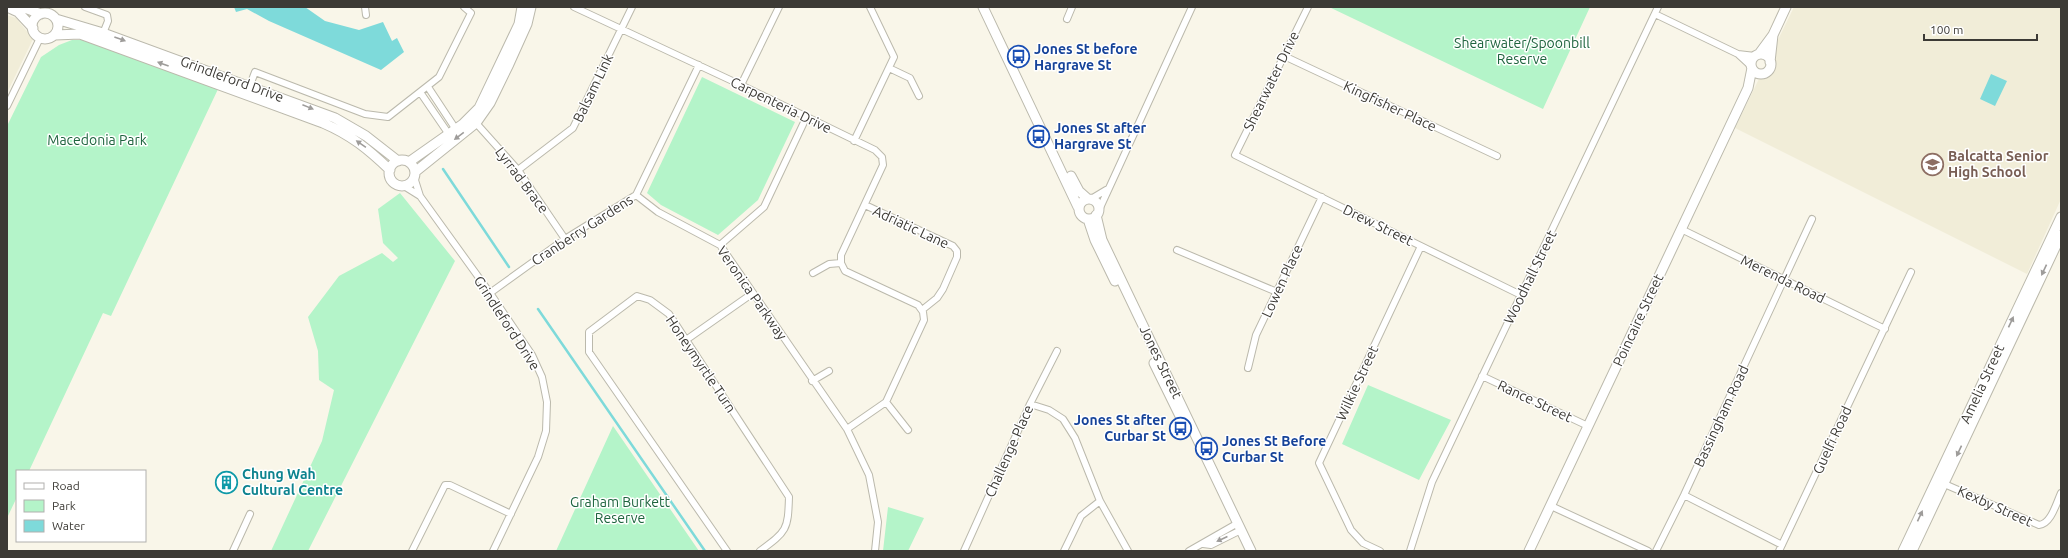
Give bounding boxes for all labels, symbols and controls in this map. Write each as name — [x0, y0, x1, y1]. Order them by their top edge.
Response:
scale bar — [1924, 16, 2037, 42]
text: 100 m — [1930, 23, 1963, 36]
street label: Shearwater Drive — [1240, 29, 1302, 133]
park label: Shearwater/Spoonbill Reserve — [1454, 35, 1590, 67]
one-way arrow — [115, 36, 127, 42]
place label: Jones St before Hargrave St — [1034, 41, 1137, 73]
bus stop icon: Jones St before Hargrave St — [1005, 44, 1031, 70]
street label: Balsam Link — [570, 51, 616, 125]
street label: Grindleford Drive — [178, 53, 286, 105]
one-way arrow — [157, 61, 169, 67]
street label: Carpenteria Drive — [728, 74, 834, 136]
street label: Kingfisher Place — [1341, 77, 1439, 135]
one-way arrow — [303, 104, 314, 110]
place label: Jones St after Hargrave St — [1054, 120, 1146, 152]
bus stop icon: Jones St after Hargrave St — [1026, 123, 1052, 149]
park label: Macedonia Park — [47, 132, 147, 148]
one-way arrow — [453, 132, 464, 141]
one-way arrow — [356, 140, 366, 148]
street label: Lyrrad Brace — [492, 144, 552, 216]
place label: Balcatta Senior High School — [1948, 148, 2049, 180]
school or university icon: Balcatta Senior High School — [1920, 151, 1946, 177]
street label: Cranberry Gardens — [528, 191, 636, 269]
street label: Drew Street — [1340, 201, 1416, 249]
street label: Adriatic Lane — [871, 202, 951, 252]
street label: Woodhall Street — [1500, 227, 1560, 326]
street label: Lowen Place — [1258, 242, 1306, 320]
street label: Veronica Parkway — [714, 243, 790, 343]
street label: Merenda Road — [1738, 252, 1828, 306]
one-way arrow — [2041, 264, 2047, 276]
street label: Poincaire Street — [1610, 271, 1667, 369]
street label: Grindleford Drive — [471, 273, 543, 373]
street label: Honeymyrtle Turn — [663, 313, 739, 415]
one-way arrow — [2008, 316, 2014, 328]
street label: Jones Street — [1136, 323, 1186, 402]
street label: Amelia Street — [1957, 341, 2008, 426]
street label: Wilkie Street — [1333, 343, 1382, 423]
street label: Bassingham Road — [1690, 363, 1752, 469]
street label: Rance Street — [1495, 377, 1575, 425]
street label: Challenge Place — [982, 402, 1036, 500]
street label: Guelfi Road — [1809, 404, 1855, 476]
place label: Jones St after Curbar St — [1074, 412, 1166, 444]
bus stop icon: Jones St after Curbar St — [1168, 415, 1194, 441]
place label: Jones St Before Curbar St — [1222, 433, 1326, 465]
bus stop icon: Jones St Before Curbar St — [1193, 436, 1219, 462]
one-way arrow — [1956, 445, 1962, 457]
place label: Chung Wah Cultural Centre — [242, 466, 343, 498]
building icon: Chung Wah Cultural Centre — [213, 469, 239, 495]
legend — [16, 470, 146, 542]
text: Road — [52, 479, 80, 492]
street label: Kexby Street — [1955, 482, 2035, 530]
park label: Graham Burkett Reserve — [570, 494, 670, 526]
text: Park — [52, 499, 76, 512]
one-way arrow — [1917, 510, 1923, 521]
text: Water — [52, 519, 85, 532]
one-way arrow — [1217, 536, 1228, 542]

